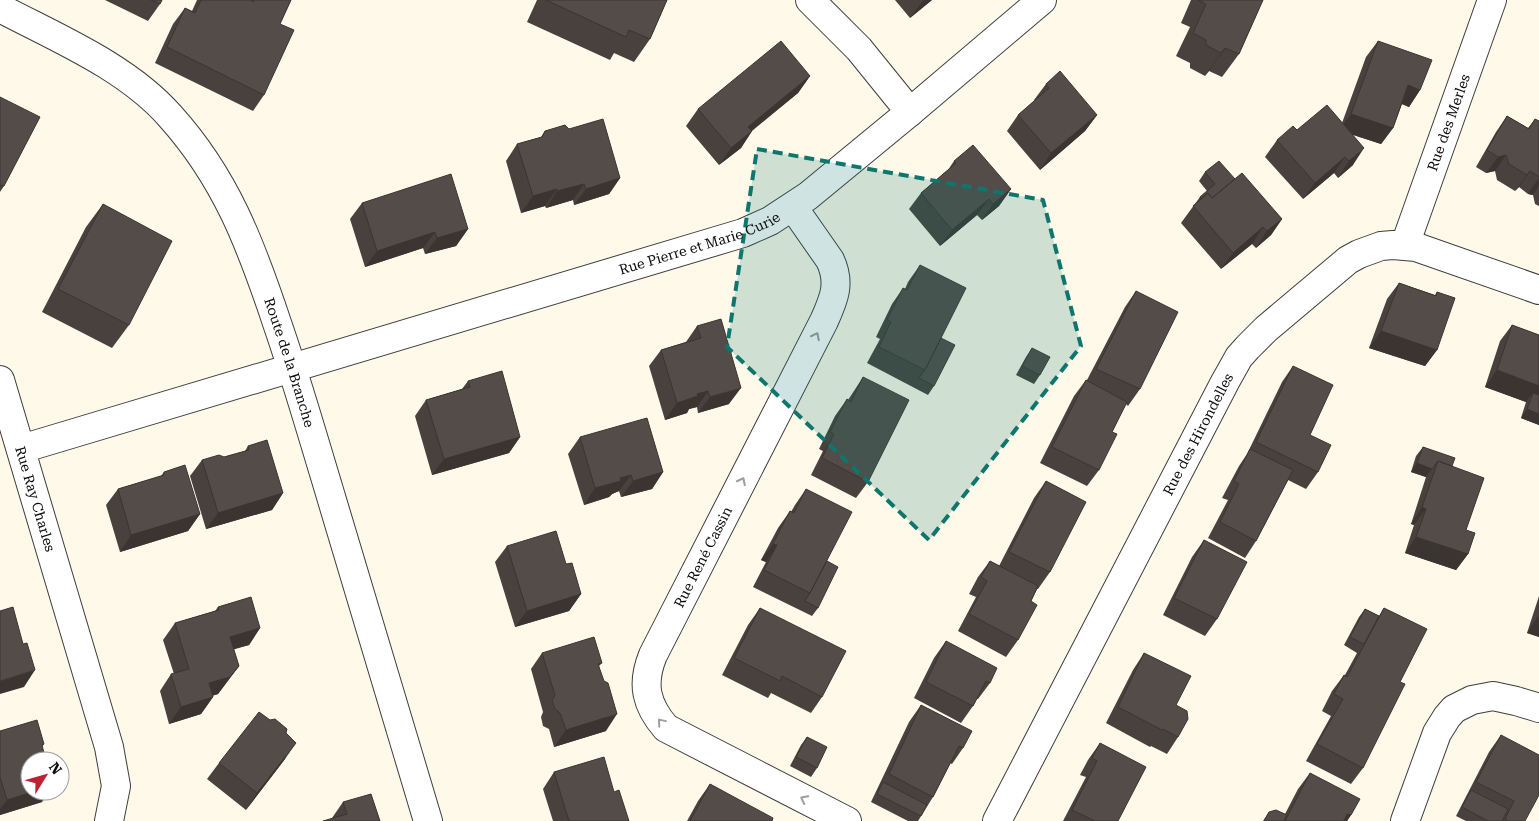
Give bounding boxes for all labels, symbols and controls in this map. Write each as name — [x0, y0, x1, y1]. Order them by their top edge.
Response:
street label: Rue des Merles — [1424, 72, 1473, 173]
street label: Rue Pierre et Marie Curie — [617, 209, 783, 278]
street label: Route de la Branche — [261, 296, 318, 429]
one-way arrow — [810, 332, 820, 341]
street label: Rue des Hirondelles — [1160, 370, 1237, 498]
street label: Rue Ray Charles — [12, 444, 59, 554]
one-way arrow — [736, 477, 746, 486]
street label: Rue René Cassin — [671, 504, 735, 610]
one-way arrow — [658, 718, 667, 727]
north arrow — [20, 751, 70, 801]
text: N — [46, 759, 65, 777]
one-way arrow — [800, 795, 809, 805]

